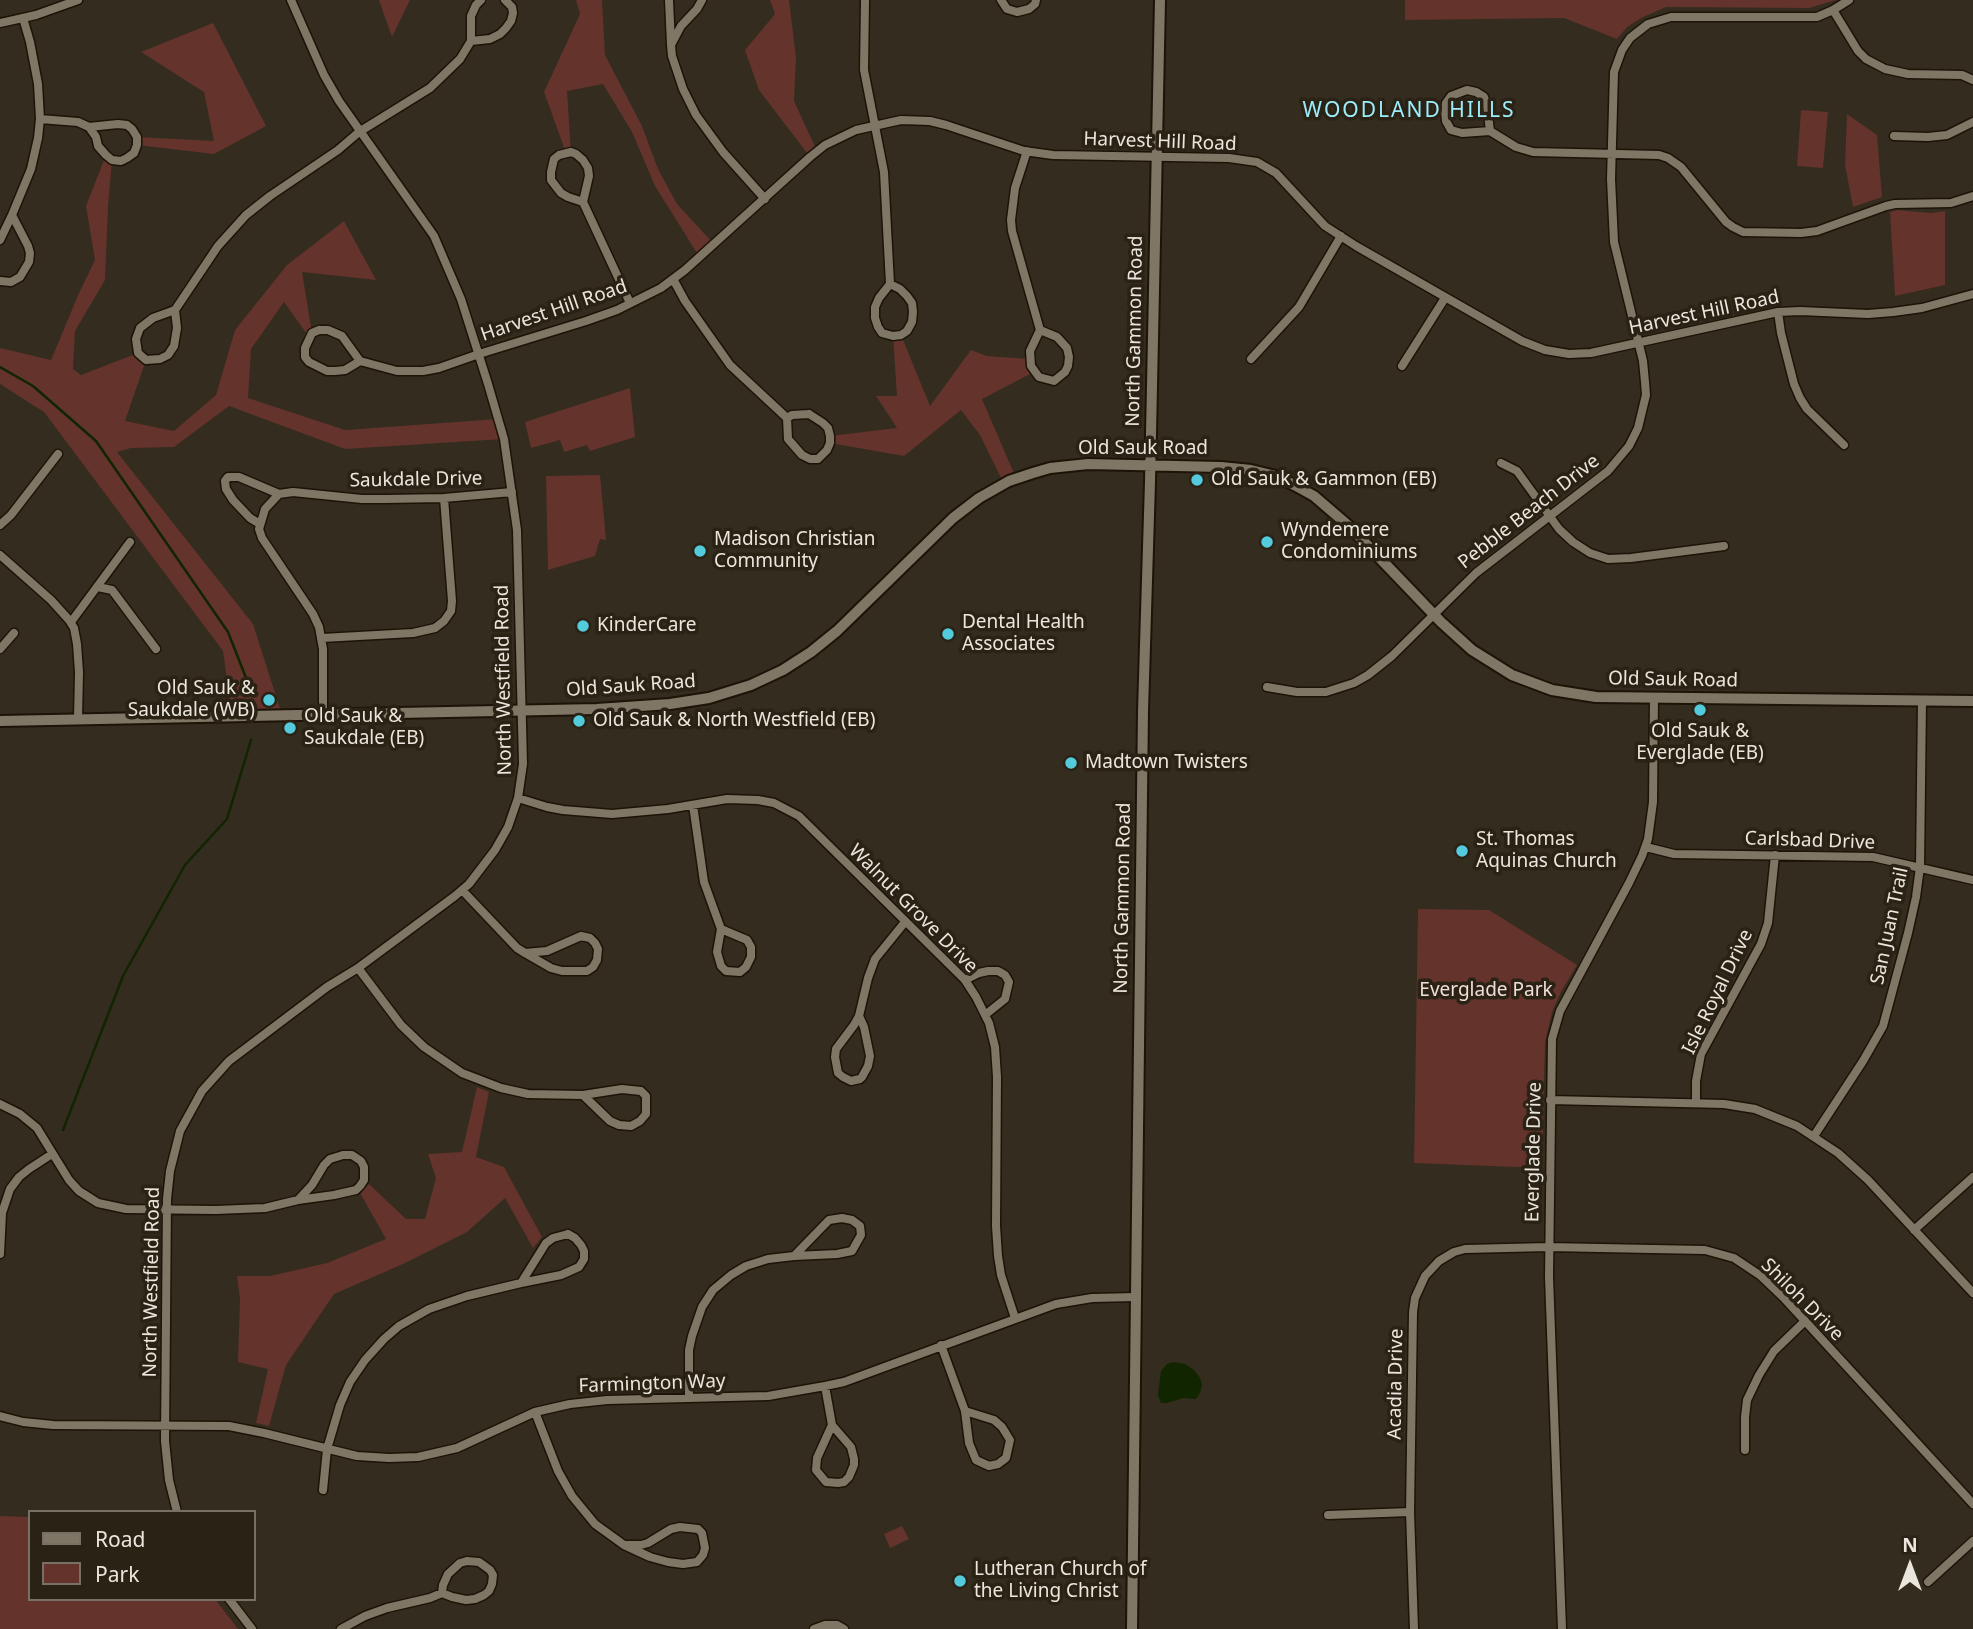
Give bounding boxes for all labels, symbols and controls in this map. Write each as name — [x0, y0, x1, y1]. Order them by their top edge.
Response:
district label: WOODLAND HILLS — [1304, 98, 1514, 124]
street label: Harvest Hill Road — [1083, 128, 1237, 156]
street label: North Gammon Road — [1122, 235, 1148, 427]
street label: Harvest Hill Road — [478, 275, 630, 347]
street label: Harvest Hill Road — [1627, 286, 1781, 340]
street label: Old Sauk Road — [1078, 438, 1208, 460]
street label: Pebble Beach Drive — [1454, 450, 1604, 574]
street label: Saukdale Drive — [349, 467, 483, 493]
place label: Old Sauk & Gammon (EB) — [1211, 469, 1437, 491]
marker: Old Sauk & Gammon (EB) — [1189, 472, 1205, 488]
place label: Wyndemere Condominiums — [1281, 520, 1417, 564]
place label: Madison Christian Community — [714, 529, 876, 573]
marker: Wyndemere Condominiums — [1259, 534, 1275, 550]
marker: Madison Christian Community — [692, 543, 708, 559]
street label: North Westfield Road — [491, 585, 517, 775]
place label: Dental Health Associates — [962, 612, 1085, 656]
place label: KinderCare — [597, 615, 697, 637]
marker: KinderCare — [575, 618, 591, 634]
marker: Dental Health Associates — [940, 626, 956, 642]
street label: Old Sauk Road — [1608, 667, 1738, 693]
street label: Old Sauk Road — [565, 670, 697, 702]
place label: Old Sauk & Saukdale (WB) — [128, 678, 255, 722]
marker: Old Sauk & Saukdale (WB) — [261, 692, 277, 708]
marker: Old Sauk & Everglade (EB) — [1692, 702, 1708, 718]
place label: Old Sauk & Saukdale (EB) — [304, 706, 424, 750]
place label: Old Sauk & North Westfield (EB) — [593, 710, 875, 732]
marker: Old Sauk & North Westfield (EB) — [571, 713, 587, 729]
marker: Old Sauk & Saukdale (EB) — [282, 720, 298, 736]
place label: Old Sauk & Everglade (EB) — [1636, 721, 1764, 765]
place label: Madtown Twisters — [1085, 752, 1248, 774]
marker: Madtown Twisters — [1063, 755, 1079, 771]
street label: North Gammon Road — [1110, 802, 1136, 994]
street label: Carlsbad Drive — [1744, 827, 1876, 855]
place label: St. Thomas Aquinas Church — [1476, 829, 1617, 873]
street label: Walnut Grove Drive — [844, 840, 982, 978]
marker: St. Thomas Aquinas Church — [1454, 843, 1470, 859]
street label: San Juan Trail — [1866, 865, 1914, 987]
street label: Isle Royal Drive — [1678, 926, 1758, 1058]
park label: Everglade Park — [1419, 980, 1553, 1002]
street label: Everglade Drive — [1521, 1082, 1547, 1222]
street label: North Westfield Road — [139, 1187, 165, 1377]
street label: Shiloh Drive — [1756, 1254, 1848, 1346]
street label: Acadia Drive — [1384, 1328, 1408, 1440]
street label: Farmington Way — [578, 1370, 726, 1398]
legend — [28, 1510, 256, 1601]
text: Road — [95, 1525, 145, 1553]
north arrow — [1875, 1531, 1945, 1601]
text: N — [1902, 1532, 1918, 1558]
place label: Lutheran Church of the Living Christ — [974, 1559, 1147, 1603]
text: Park — [95, 1560, 139, 1588]
marker: Lutheran Church of the Living Christ — [952, 1573, 968, 1589]

